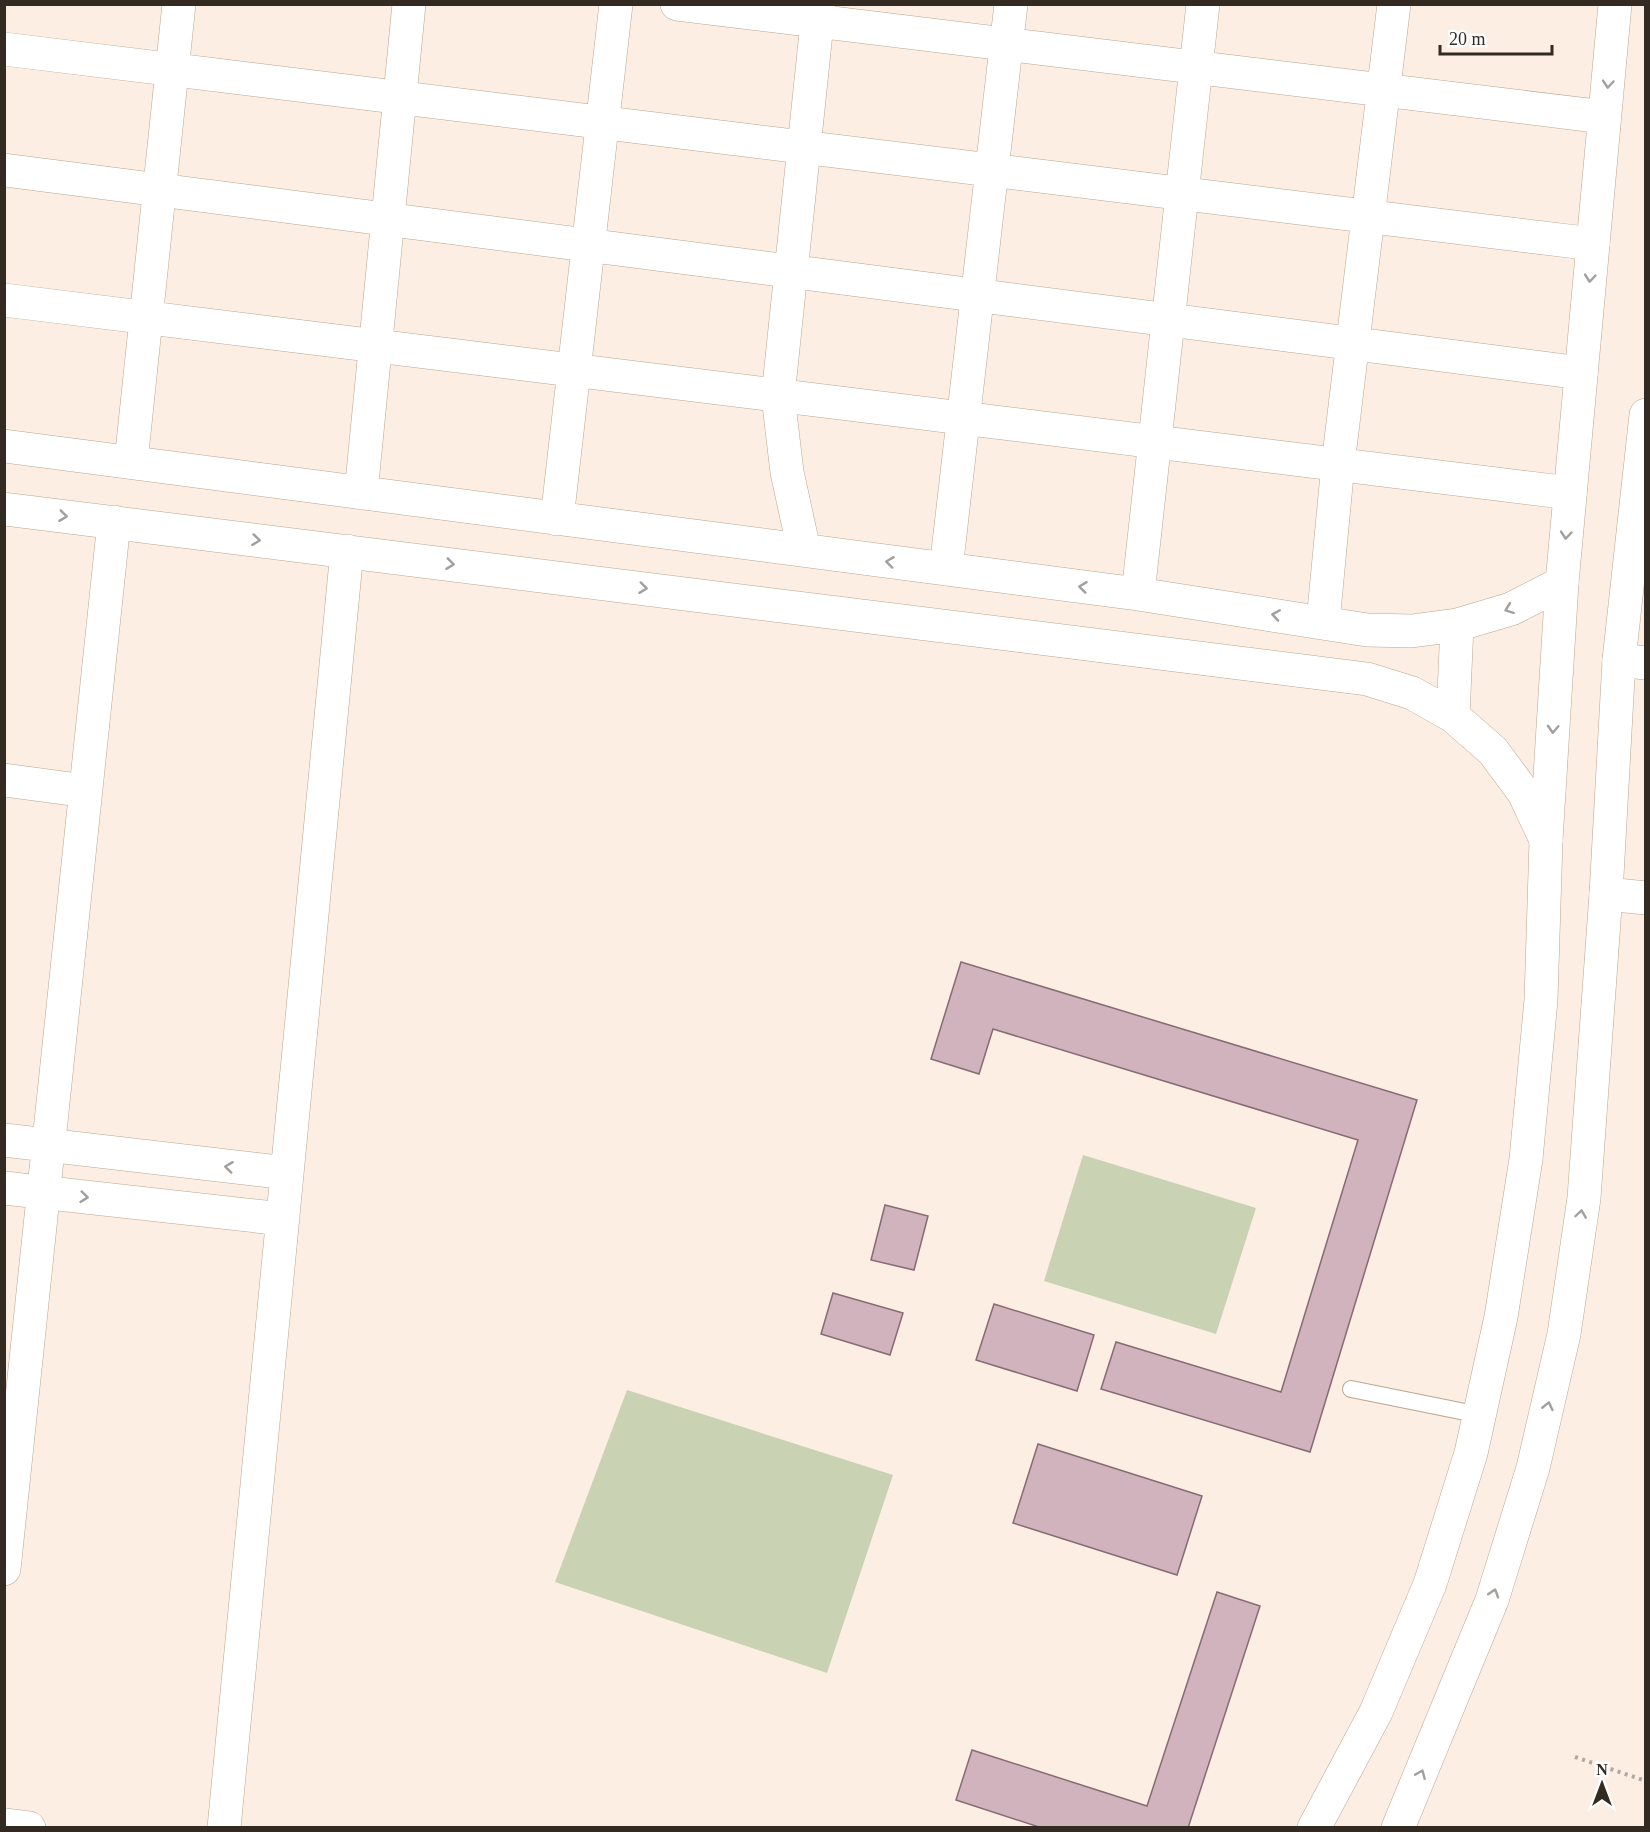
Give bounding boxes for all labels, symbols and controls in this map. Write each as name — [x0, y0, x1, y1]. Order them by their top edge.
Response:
scale bar — [1440, 18, 1552, 56]
text: 20 m — [1449, 29, 1486, 49]
one-way arrow — [1601, 79, 1614, 88]
one-way arrow — [1584, 273, 1597, 282]
one-way arrow — [58, 509, 67, 522]
one-way arrow — [1560, 530, 1573, 539]
one-way arrow — [251, 533, 261, 546]
one-way arrow — [885, 556, 894, 568]
one-way arrow — [445, 557, 454, 570]
one-way arrow — [638, 581, 648, 594]
one-way arrow — [1079, 581, 1088, 594]
one-way arrow — [1504, 602, 1515, 614]
one-way arrow — [1272, 610, 1281, 622]
one-way arrow — [1547, 725, 1560, 734]
one-way arrow — [224, 1161, 233, 1173]
one-way arrow — [79, 1190, 88, 1203]
one-way arrow — [1575, 1209, 1587, 1218]
one-way arrow — [1540, 1401, 1553, 1411]
one-way arrow — [1487, 1588, 1500, 1599]
north arrow — [1572, 1754, 1632, 1814]
text: N — [1596, 1761, 1608, 1778]
one-way arrow — [1414, 1769, 1426, 1780]

